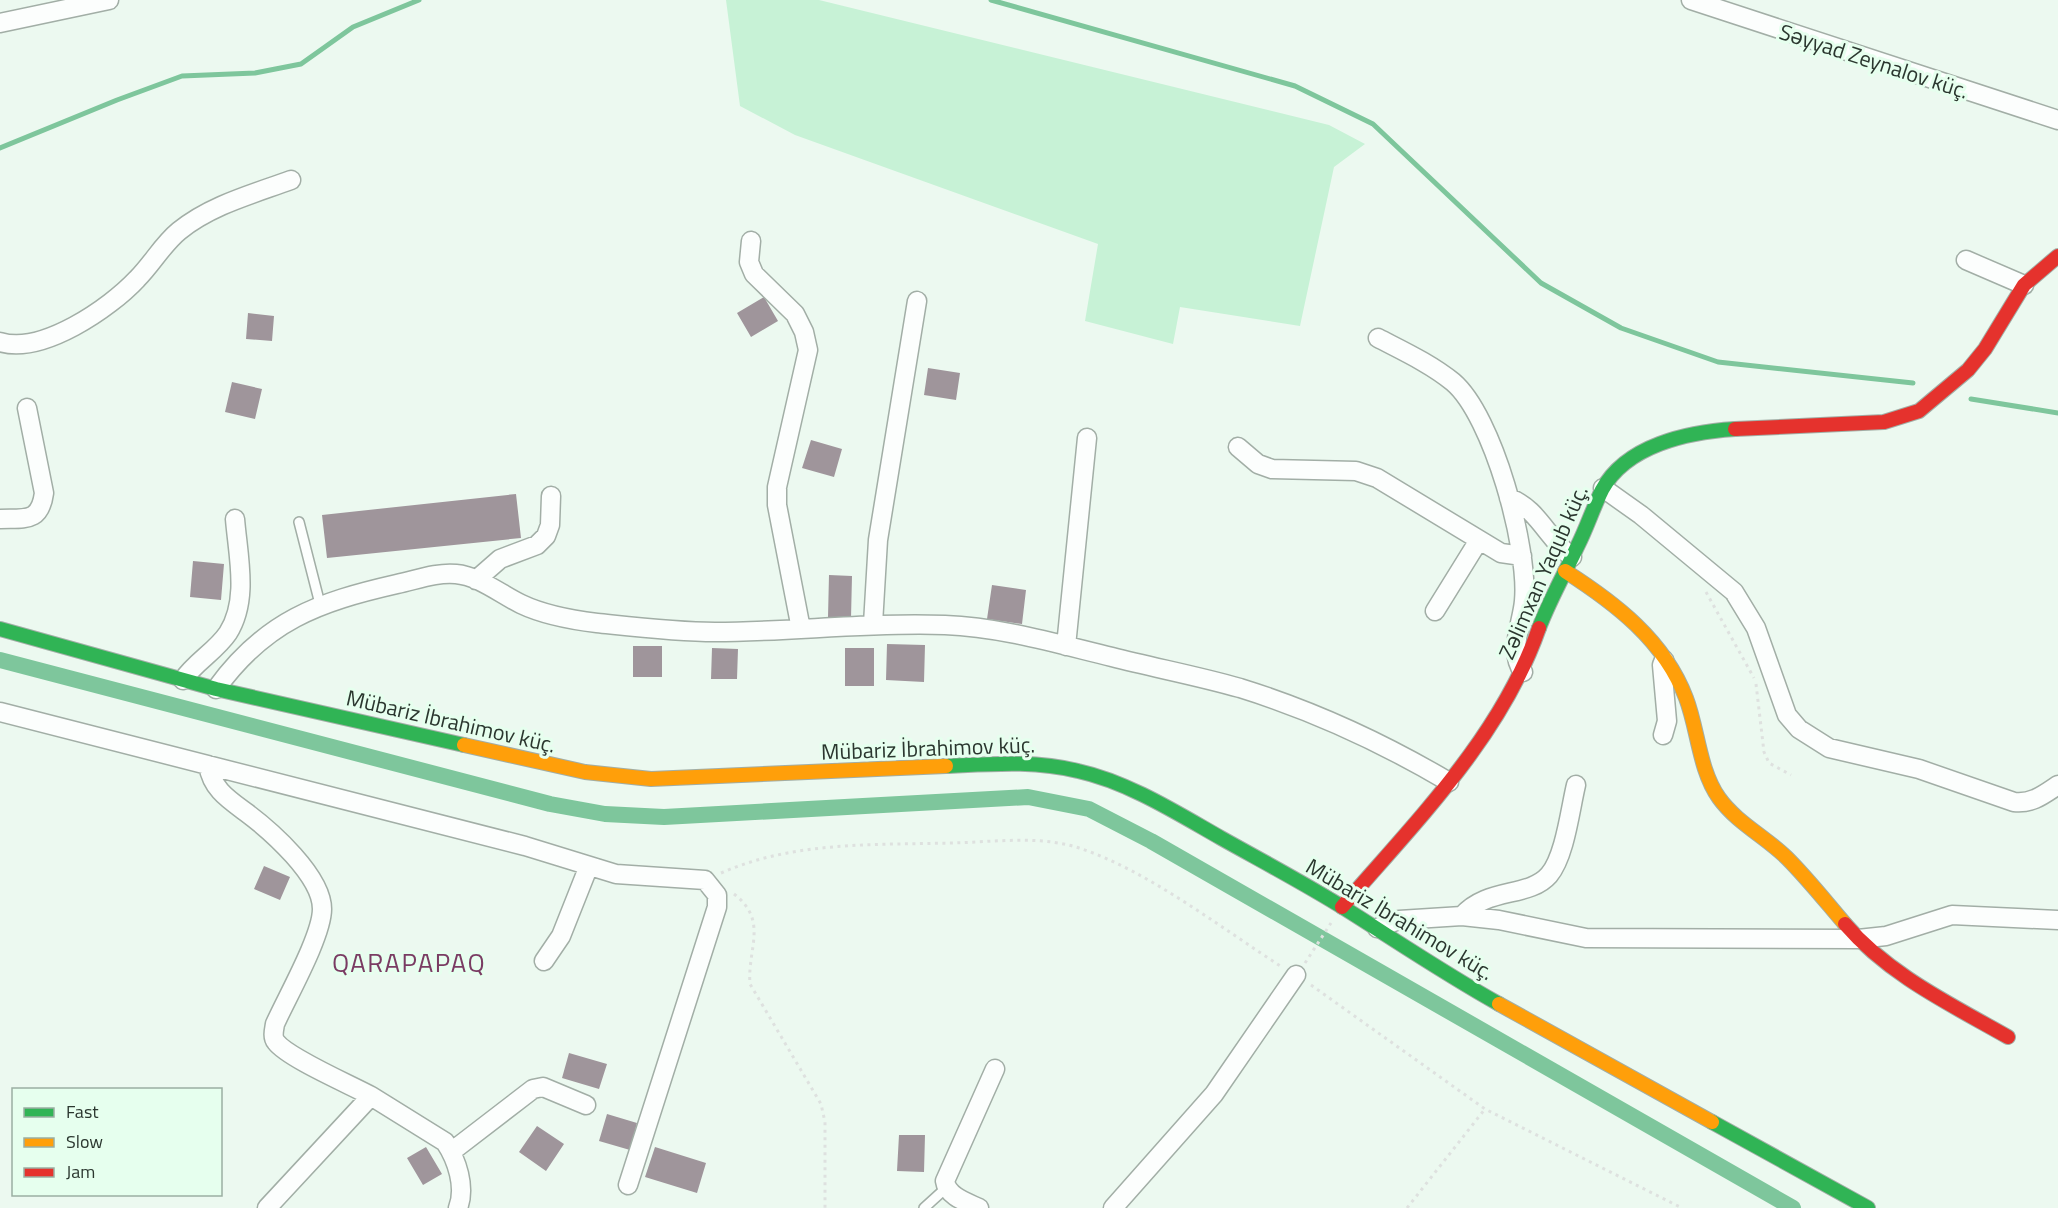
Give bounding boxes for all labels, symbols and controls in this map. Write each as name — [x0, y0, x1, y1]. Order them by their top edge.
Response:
street label: Səyyad Zeynalov küç. — [1775, 14, 1973, 108]
street label: Zəlimxan Yaqub küç. — [1489, 479, 1597, 665]
street label: Mübariz İbrahimov küç. — [343, 680, 559, 762]
street label: Mübariz İbrahimov küç. — [820, 727, 1036, 769]
street label: Mübariz İbrahimov küç. — [1299, 849, 1501, 989]
district label: QARAPAPAQ — [332, 943, 486, 982]
legend — [12, 1088, 222, 1196]
text: Fast — [66, 1098, 99, 1125]
text: Slow — [66, 1128, 103, 1155]
text: Jam — [66, 1158, 95, 1185]

